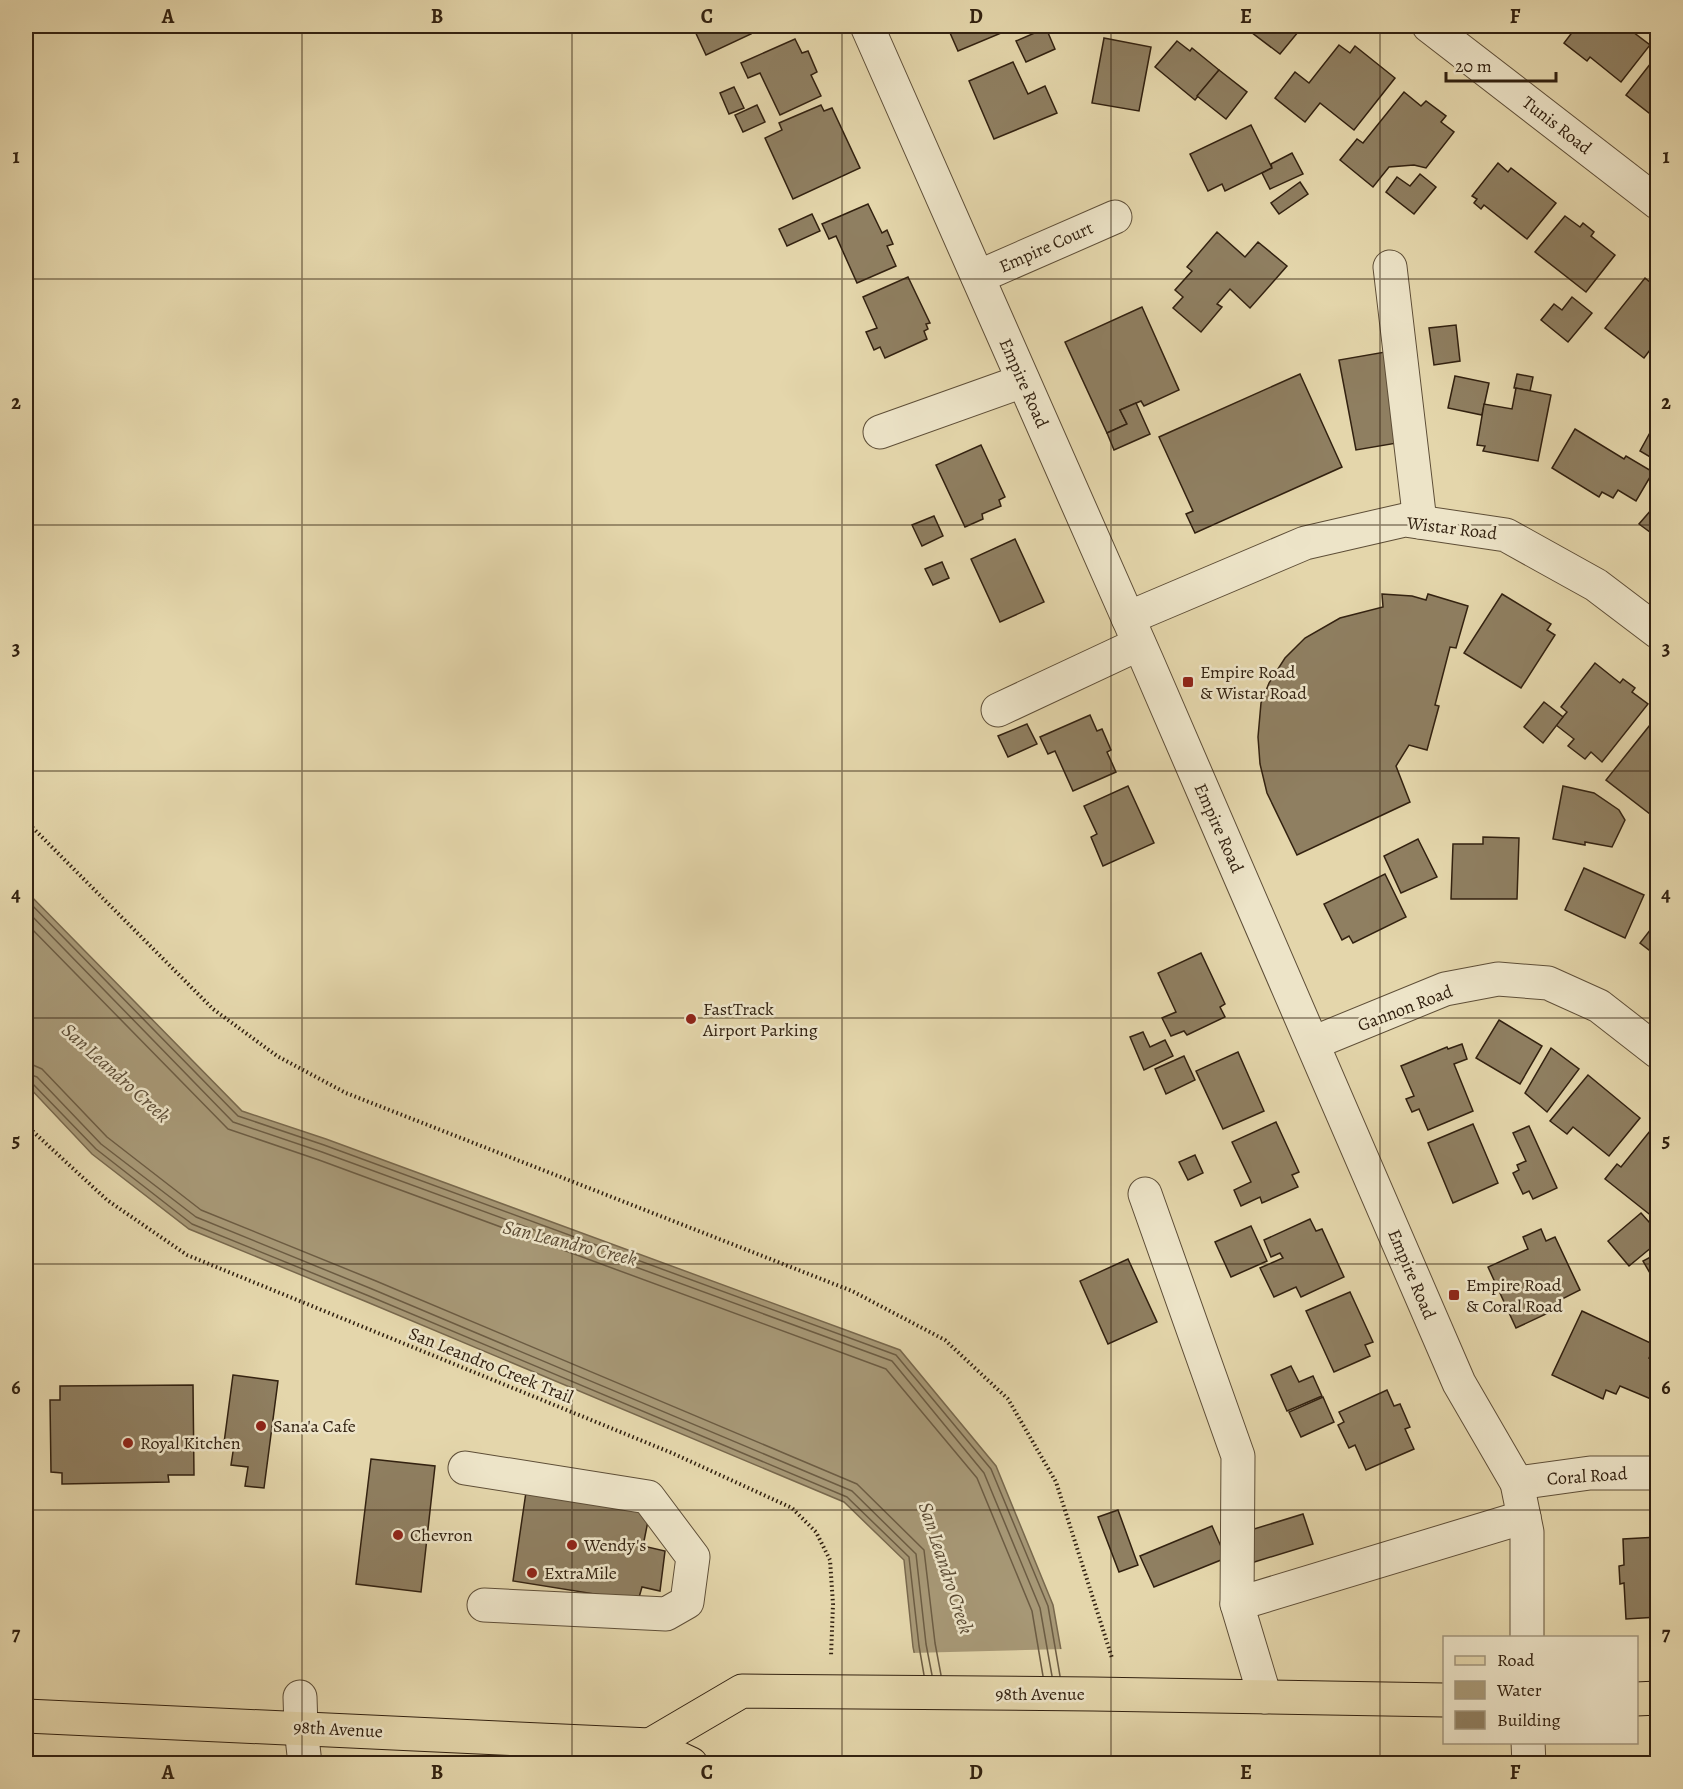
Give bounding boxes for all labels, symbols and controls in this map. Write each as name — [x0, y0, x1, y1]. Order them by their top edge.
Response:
text: A — [161, 3, 175, 30]
text: B — [431, 3, 443, 30]
text: C — [701, 3, 713, 30]
text: D — [969, 3, 983, 30]
text: E — [1240, 3, 1252, 30]
text: F — [1510, 3, 1521, 30]
scale bar — [1446, 45, 1556, 83]
text: 20 m — [1455, 54, 1492, 78]
street label: Tunis Road — [1517, 90, 1597, 160]
text: 1 — [12, 143, 20, 170]
text: 1 — [1662, 143, 1670, 170]
street label: Empire Court — [995, 216, 1097, 278]
street label: Empire Road — [994, 335, 1055, 432]
text: 2 — [11, 389, 21, 416]
text: 2 — [1661, 389, 1671, 416]
street label: Wistar Road — [1405, 510, 1499, 545]
text: 3 — [12, 635, 20, 662]
text: 3 — [1662, 635, 1670, 662]
place label: Empire Road & Wistar Road — [1200, 660, 1307, 705]
marker: Empire Road & Wistar Road — [1181, 675, 1195, 689]
street label: Empire Road — [1189, 780, 1250, 877]
text: 4 — [11, 881, 21, 908]
text: 4 — [1661, 881, 1671, 908]
street label: Gannon Road — [1354, 979, 1456, 1037]
place label: FastTrack Airport Parking — [702, 997, 818, 1042]
marker: FastTrack Airport Parking — [684, 1012, 698, 1026]
water label: San Leandro Creek — [56, 1017, 176, 1129]
text: 5 — [12, 1127, 20, 1154]
text: 5 — [1662, 1127, 1670, 1154]
water label: San Leandro Creek — [500, 1213, 640, 1273]
street label: Empire Road — [1382, 1225, 1442, 1323]
place label: Empire Road & Coral Road — [1466, 1273, 1563, 1318]
marker: Empire Road & Coral Road — [1447, 1288, 1461, 1302]
street label: San Leandro Creek Trail — [405, 1321, 577, 1409]
text: 6 — [11, 1374, 21, 1401]
text: 6 — [1661, 1374, 1671, 1401]
place label: Sana'a Cafe — [273, 1414, 356, 1438]
marker: Sana'a Cafe — [254, 1419, 268, 1433]
place label: Royal Kitchen — [140, 1431, 241, 1455]
marker: Royal Kitchen — [121, 1436, 135, 1450]
street label: Coral Road — [1546, 1461, 1628, 1491]
water label: San Leandro Creek — [912, 1498, 980, 1638]
place label: Chevron — [410, 1523, 473, 1547]
marker: Chevron — [391, 1528, 405, 1542]
place label: Wendy's — [583, 1533, 647, 1557]
marker: Wendy's — [565, 1538, 579, 1552]
place label: ExtraMile — [544, 1561, 617, 1585]
marker: ExtraMile — [525, 1566, 539, 1580]
text: 7 — [12, 1620, 21, 1647]
text: 7 — [1662, 1620, 1671, 1647]
legend — [1443, 1636, 1638, 1744]
text: Road — [1497, 1648, 1535, 1672]
text: Water — [1496, 1678, 1542, 1702]
street label: 98th Avenue — [995, 1682, 1085, 1706]
text: Building — [1497, 1708, 1561, 1732]
street label: 98th Avenue — [293, 1715, 383, 1743]
text: A — [161, 1759, 175, 1786]
text: B — [431, 1759, 443, 1786]
text: C — [701, 1759, 713, 1786]
text: D — [969, 1759, 983, 1786]
text: E — [1240, 1759, 1252, 1786]
text: F — [1510, 1759, 1521, 1786]

